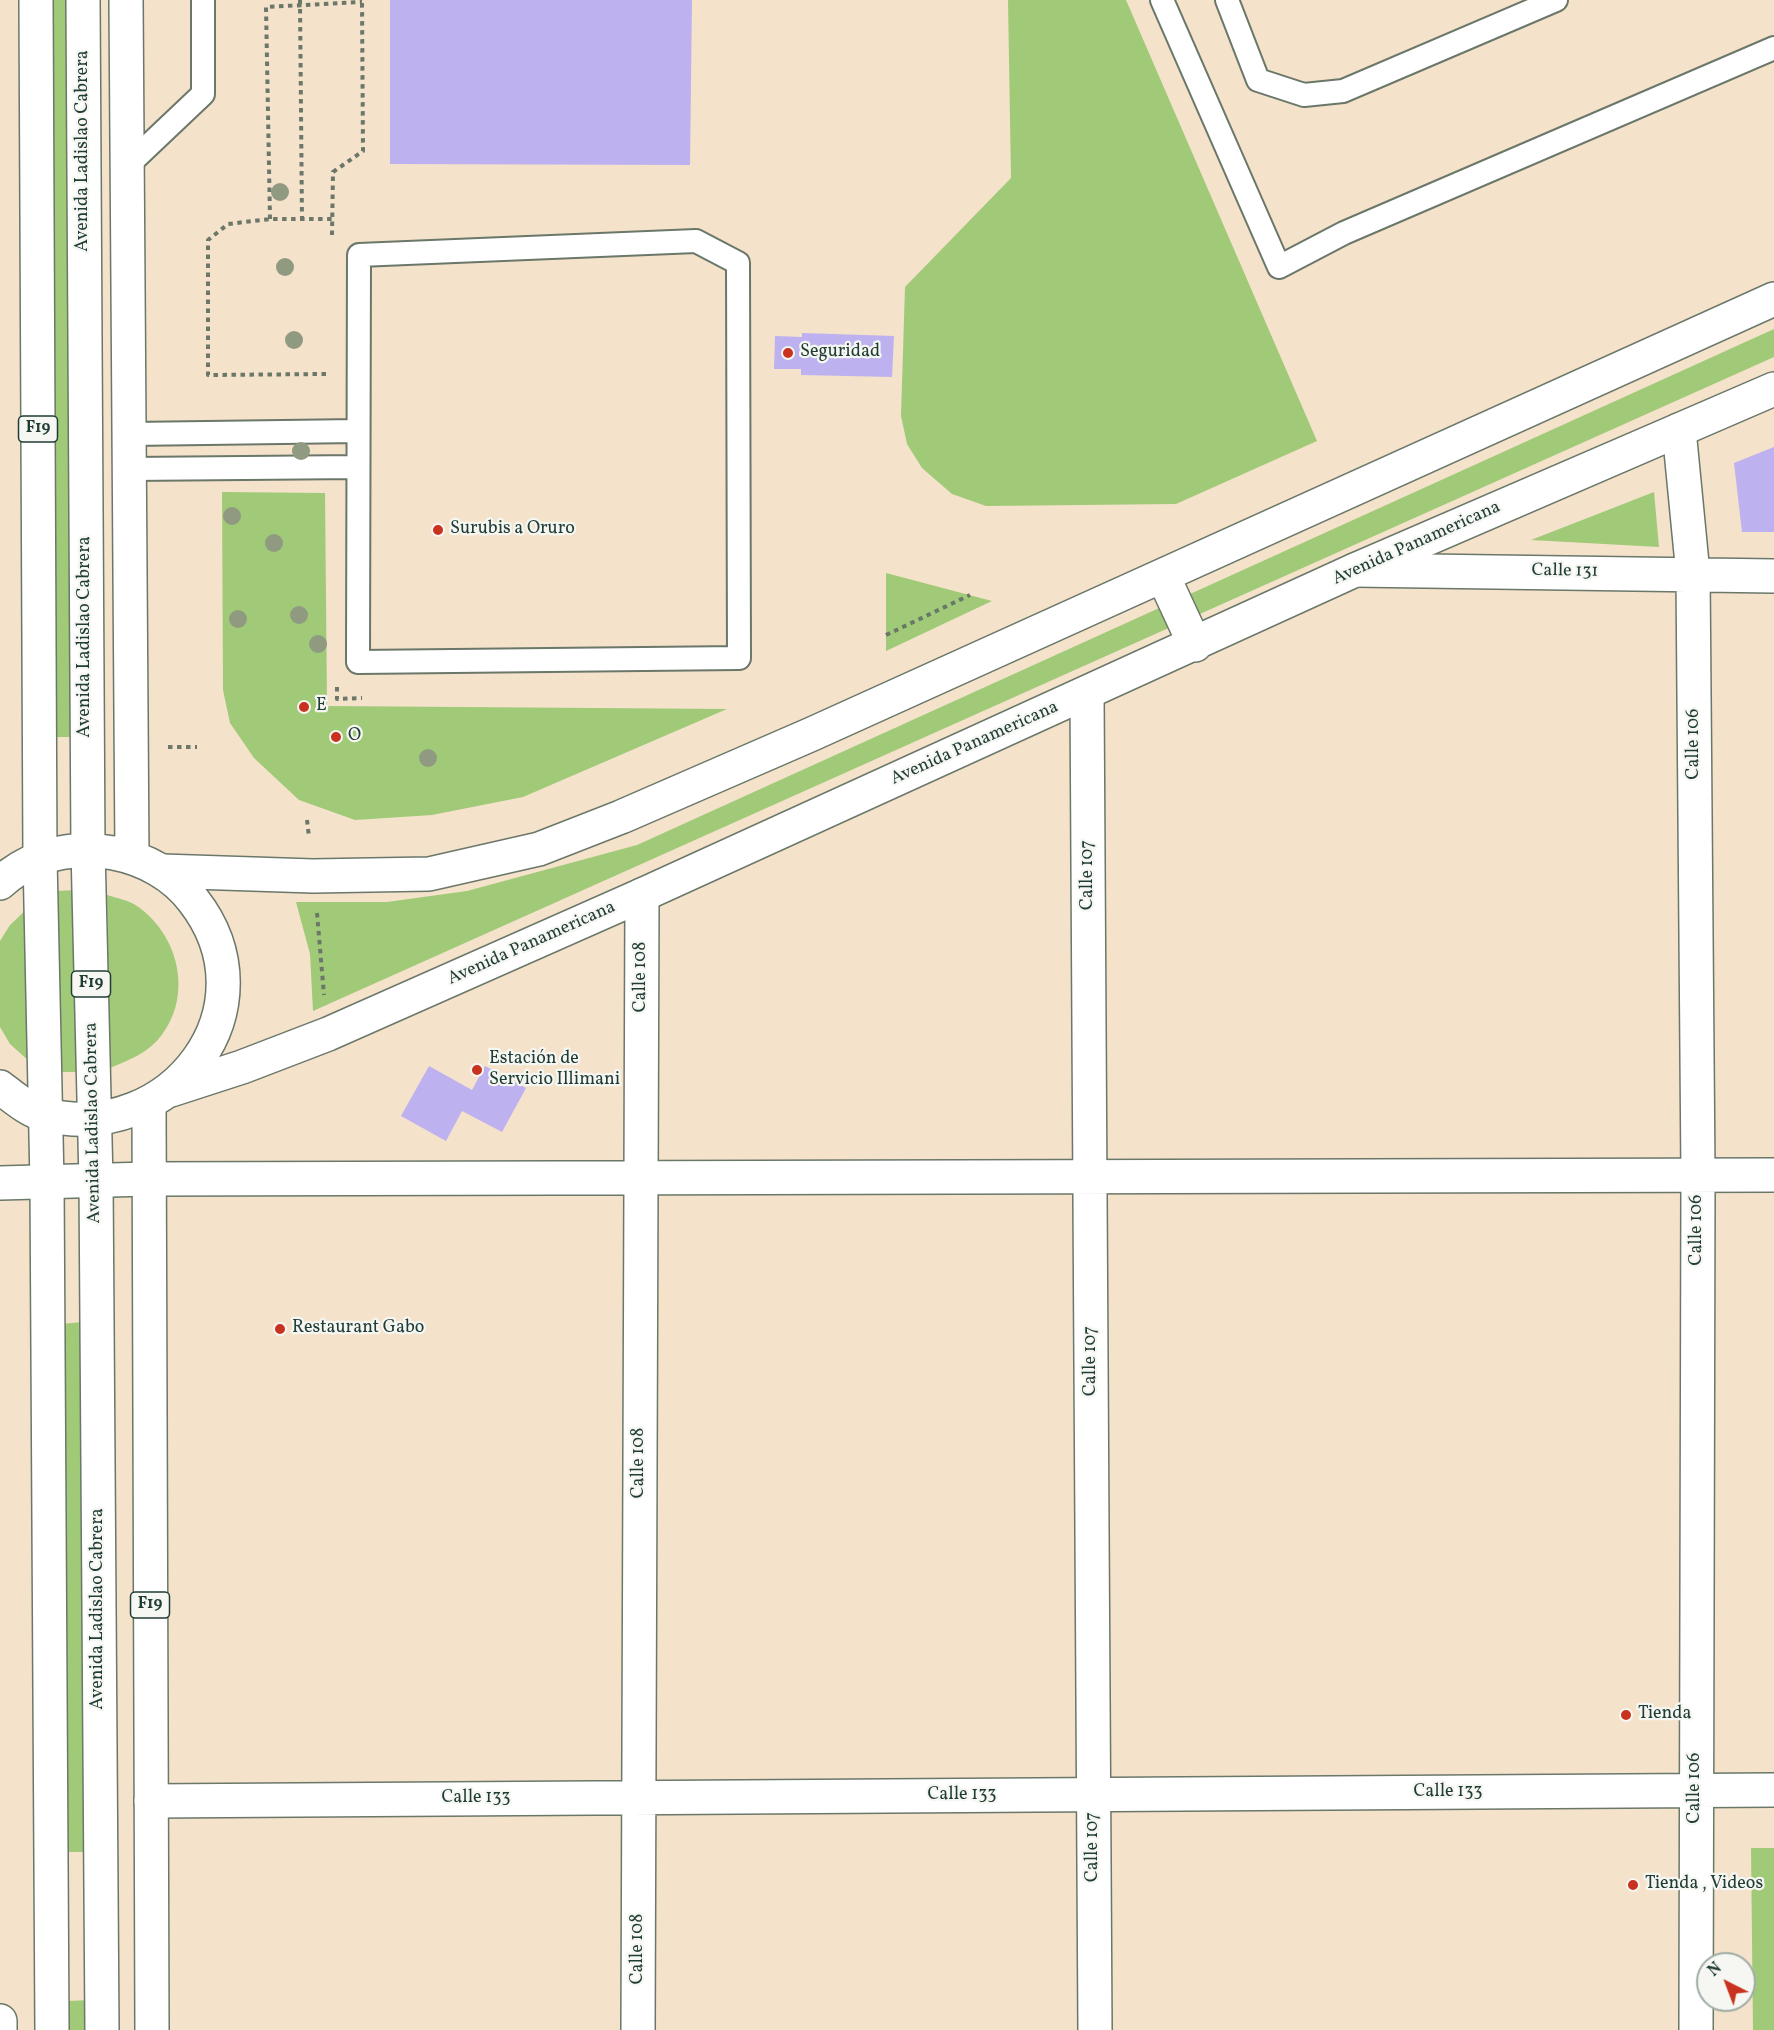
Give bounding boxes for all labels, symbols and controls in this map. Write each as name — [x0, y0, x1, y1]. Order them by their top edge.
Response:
street label: Avenida Ladislao Cabrera — [73, 50, 95, 252]
place label: Seguridad — [800, 342, 880, 364]
marker: Seguridad — [781, 346, 795, 360]
road number: F19 — [18, 416, 57, 442]
street label: Avenida Panamericana — [1330, 497, 1504, 591]
place label: Surubis a Oruro — [450, 519, 575, 541]
marker: Surubis a Oruro — [431, 523, 445, 537]
street label: Avenida Ladislao Cabrera — [75, 536, 97, 738]
street label: Calle 131 — [1531, 561, 1599, 583]
place label: E — [316, 696, 327, 718]
street label: Avenida Panamericana — [888, 697, 1062, 791]
marker: E — [297, 700, 311, 714]
street label: Calle 106 — [1684, 709, 1706, 779]
place label: O — [348, 726, 361, 748]
marker: O — [329, 730, 343, 744]
street label: Calle 107 — [1078, 840, 1100, 910]
street label: Avenida Panamericana — [445, 897, 619, 991]
street label: Calle 108 — [631, 942, 653, 1012]
road number: F19 — [72, 971, 110, 997]
street label: Avenida Ladislao Cabrera — [81, 1022, 107, 1224]
place label: Estación de Servicio Illimani — [489, 1049, 620, 1092]
marker: Estación de Servicio Illimani — [470, 1063, 484, 1077]
street label: Calle 106 — [1687, 1195, 1709, 1265]
place label: Restaurant Gabo — [292, 1318, 424, 1340]
marker: Restaurant Gabo — [273, 1322, 287, 1336]
street label: Calle 107 — [1081, 1326, 1103, 1396]
street label: Calle 108 — [629, 1428, 651, 1498]
street label: Avenida Ladislao Cabrera — [88, 1508, 110, 1710]
road number: F19 — [130, 1592, 170, 1618]
place label: Tienda — [1638, 1704, 1691, 1726]
marker: Tienda — [1619, 1708, 1633, 1722]
street label: Calle 106 — [1685, 1753, 1707, 1823]
street label: Calle 133 — [1414, 1782, 1482, 1804]
street label: Calle 133 — [928, 1785, 996, 1807]
street label: Calle 133 — [442, 1788, 510, 1810]
street label: Calle 107 — [1083, 1812, 1105, 1882]
place label: Tienda , Videos — [1645, 1874, 1763, 1896]
marker: Tienda , Videos — [1626, 1878, 1640, 1892]
street label: Calle 108 — [628, 1914, 650, 1984]
north arrow — [1696, 1952, 1756, 2012]
text: N — [1704, 1958, 1727, 1982]

